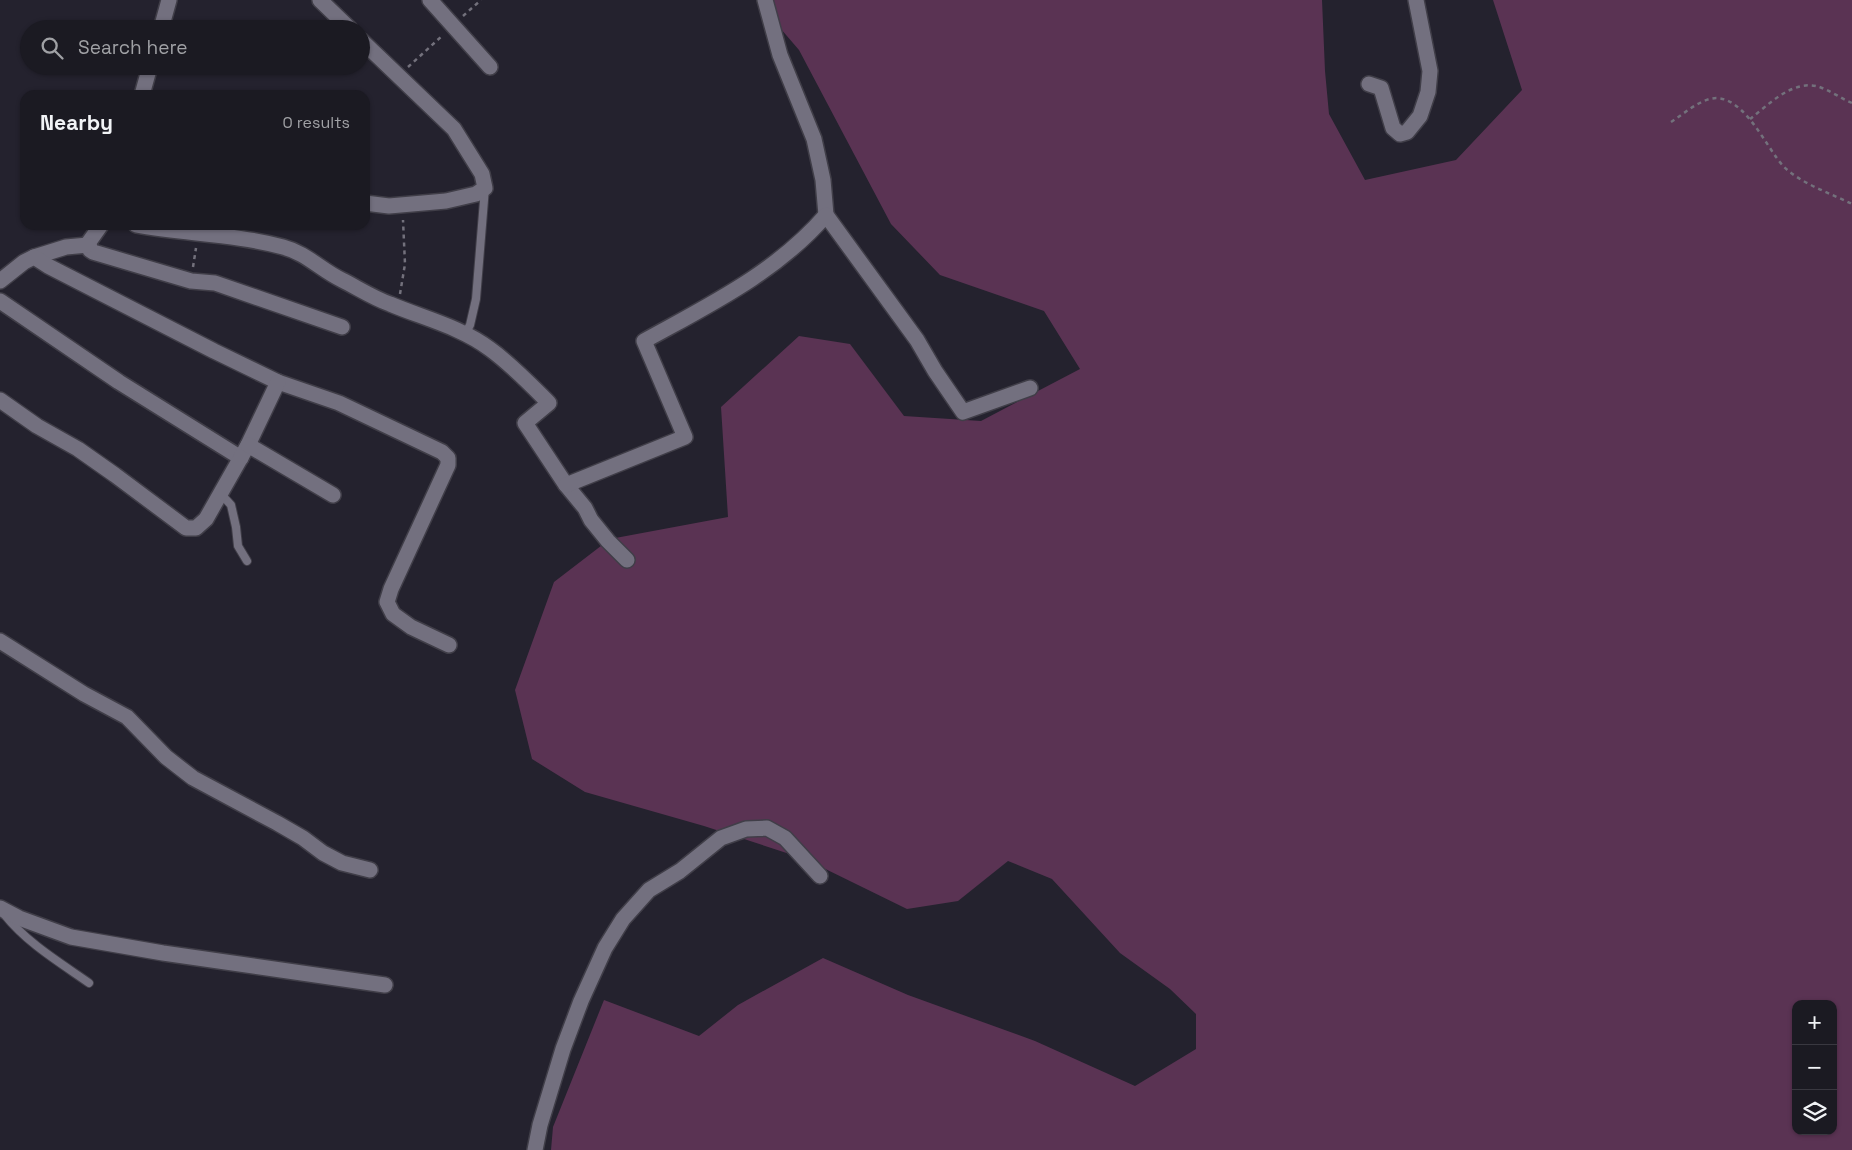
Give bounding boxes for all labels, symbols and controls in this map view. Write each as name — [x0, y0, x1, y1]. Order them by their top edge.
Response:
search box — [20, 20, 370, 75]
icon: search — [38, 34, 66, 62]
text: Search here — [78, 35, 188, 60]
text: Nearby — [40, 109, 113, 136]
text: 0 results — [282, 112, 350, 133]
map controls — [1792, 1000, 1837, 1135]
button: + — [1792, 1000, 1837, 1045]
button: − — [1792, 1045, 1837, 1090]
button: layers — [1792, 1090, 1837, 1135]

